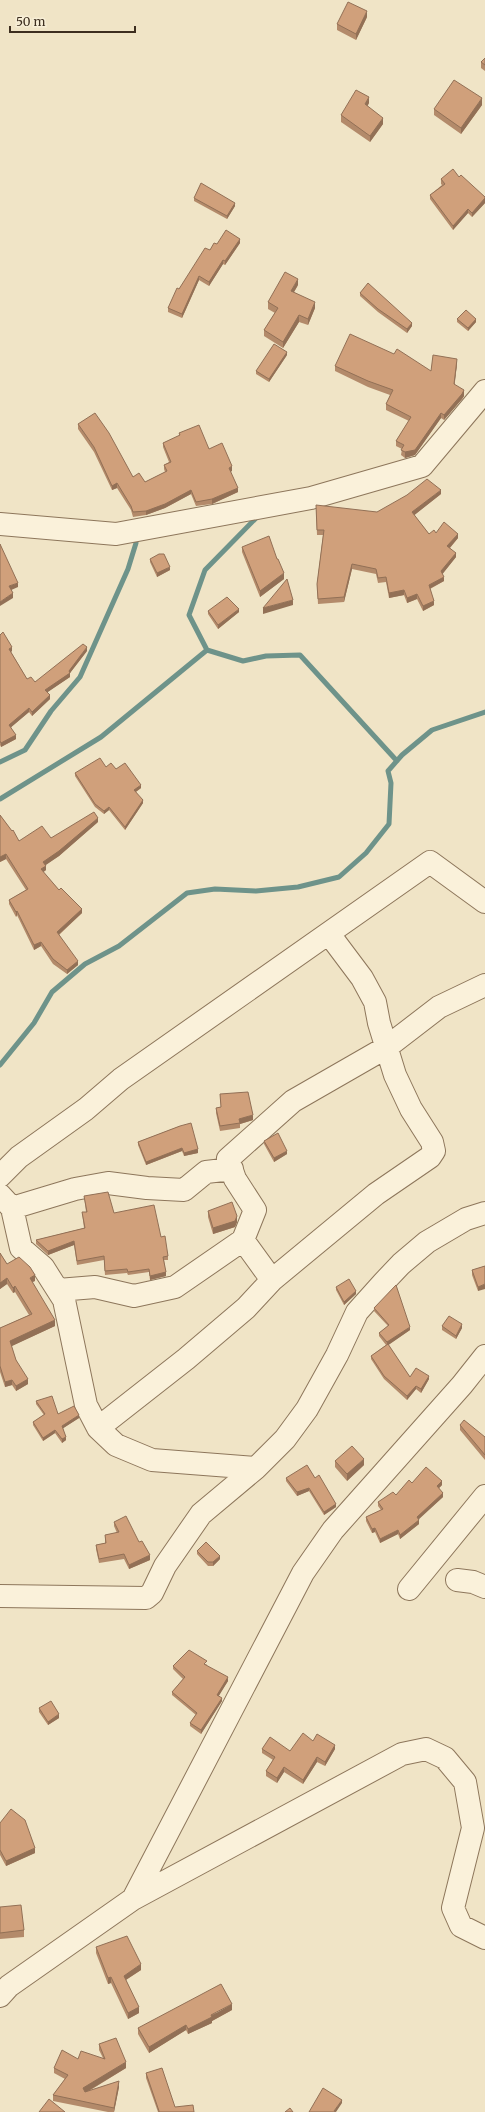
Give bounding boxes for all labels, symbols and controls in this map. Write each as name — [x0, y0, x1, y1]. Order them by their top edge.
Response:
scale bar — [10, 8, 135, 34]
text: 50 m — [16, 14, 45, 29]

